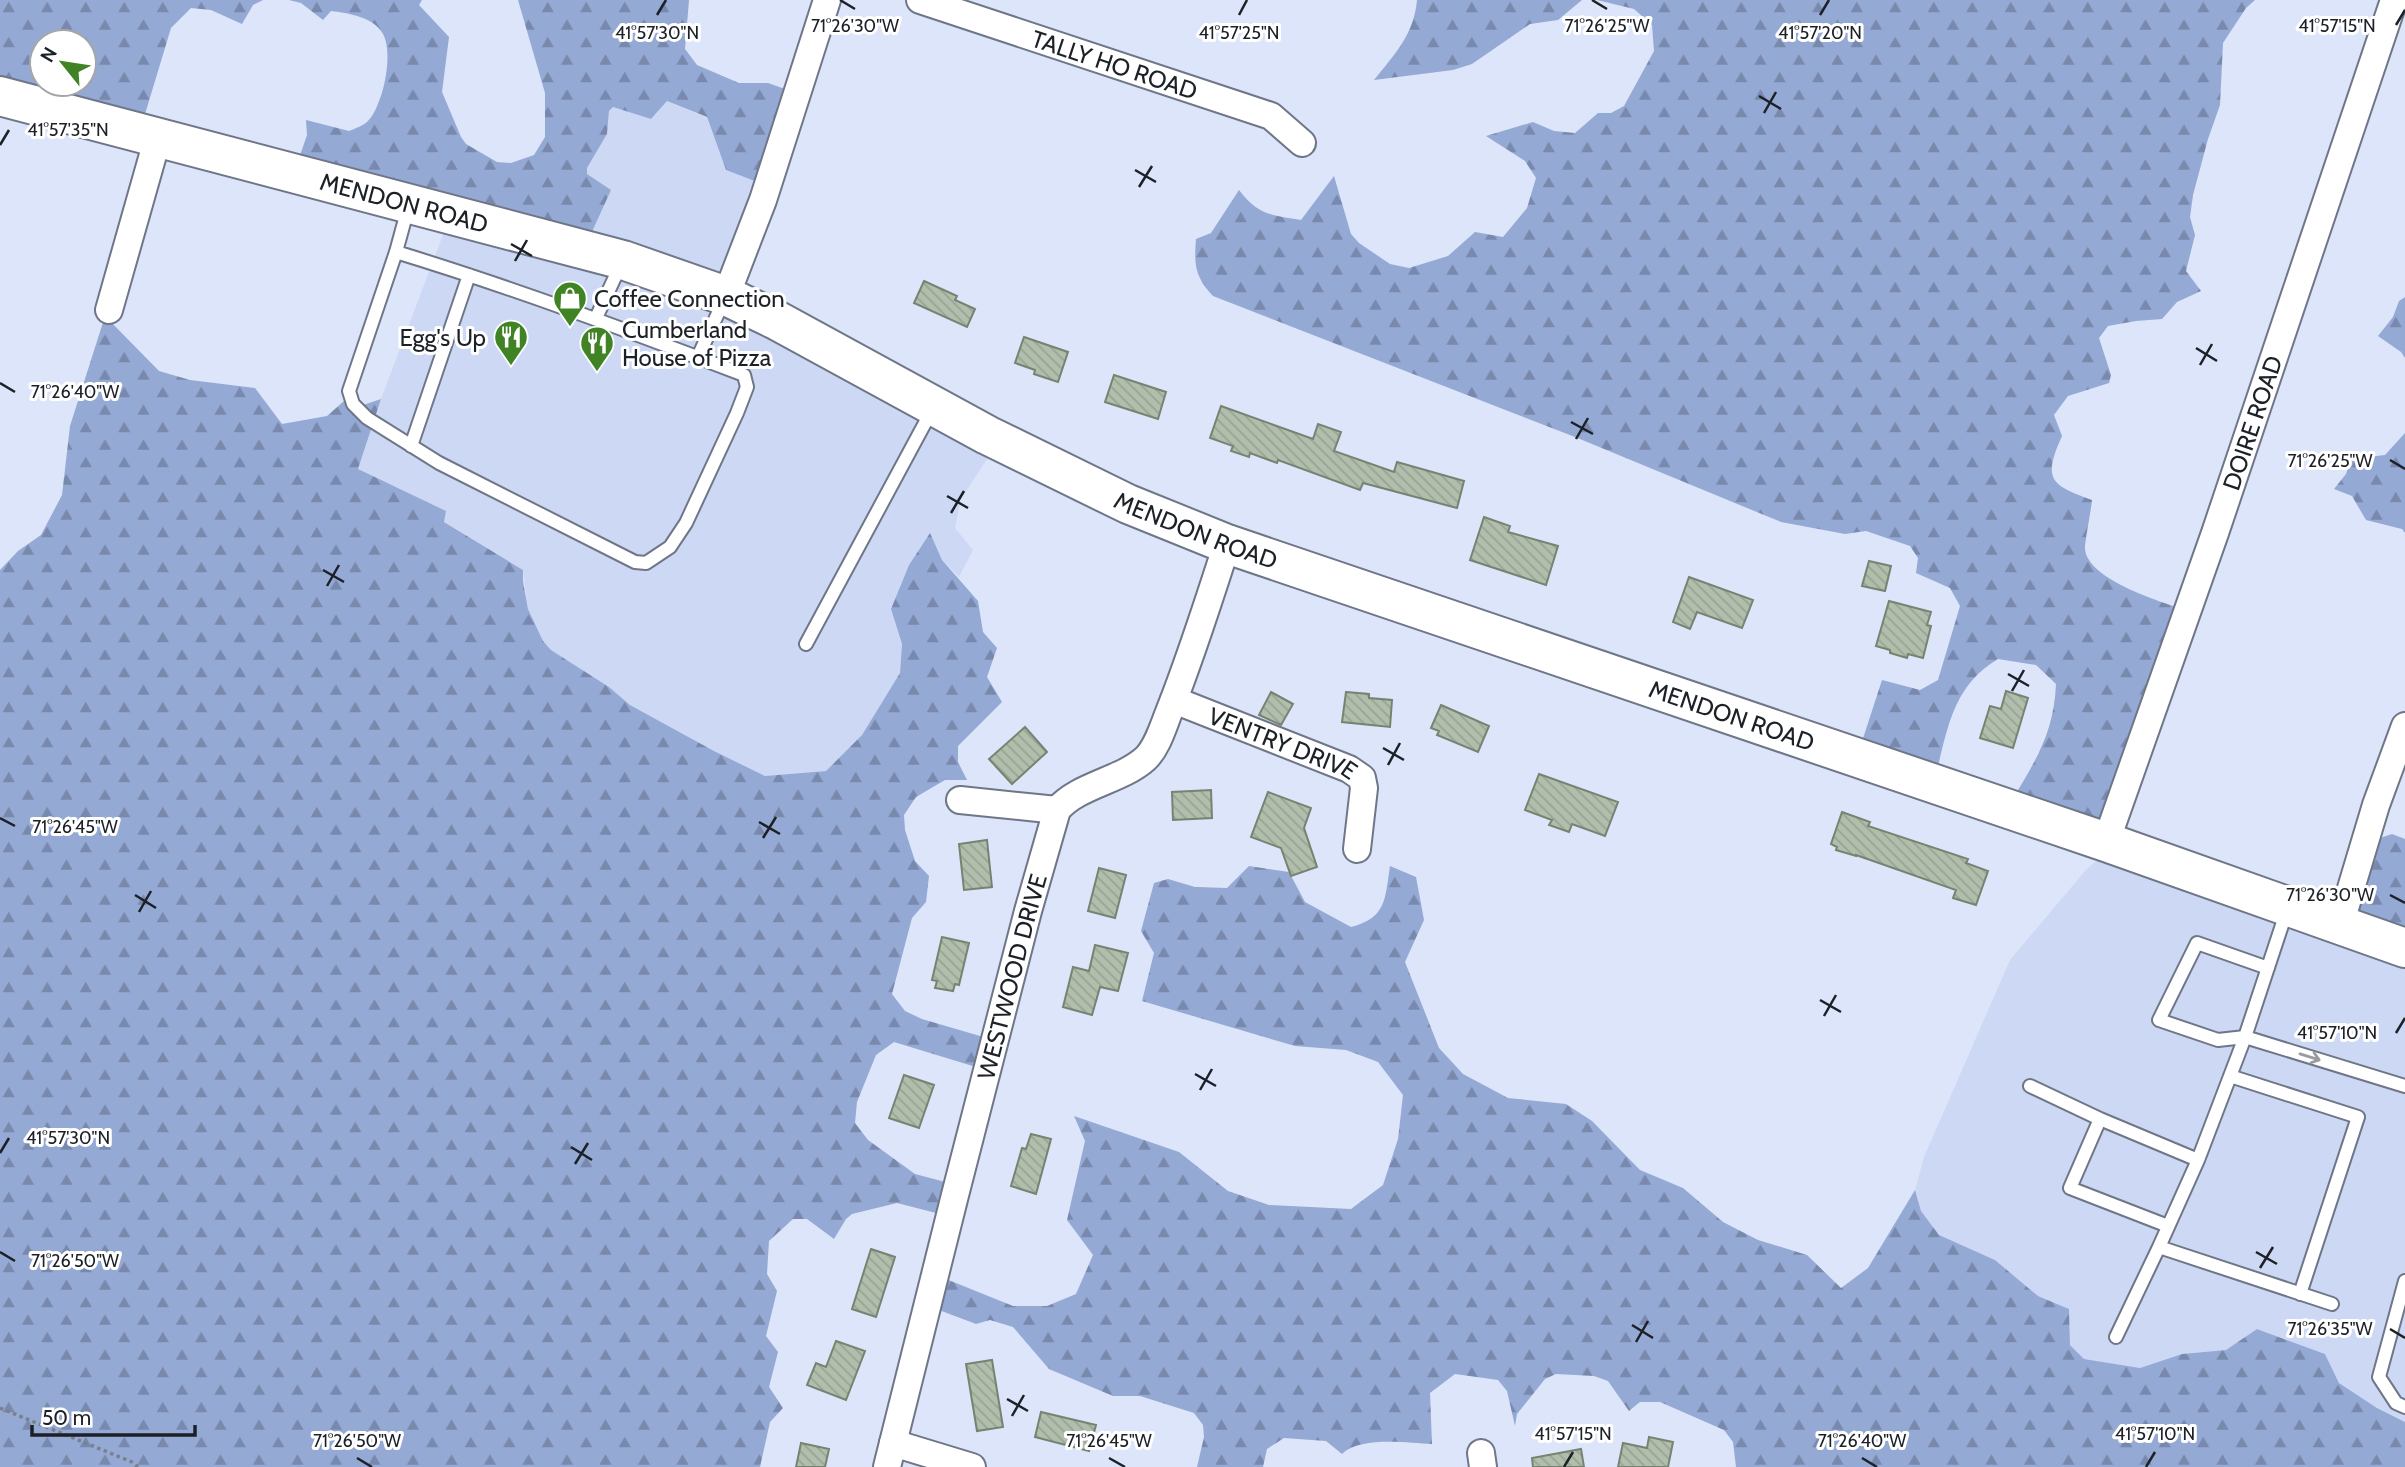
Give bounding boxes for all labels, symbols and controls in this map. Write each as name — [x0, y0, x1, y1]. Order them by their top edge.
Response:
text: 71°26'30"W — [811, 15, 899, 37]
text: 71°26'25"W — [1565, 15, 1649, 37]
text: 41°57'15"N — [2298, 15, 2376, 37]
text: 41°57'30"N — [615, 22, 699, 44]
text: 41°57'25"N — [1198, 22, 1280, 44]
text: 41°57'20"N — [1778, 22, 1862, 44]
street label: TALLY HO ROAD — [1028, 23, 1201, 105]
north arrow — [28, 28, 98, 98]
text: N — [35, 43, 62, 66]
text: 41°57'35"N — [27, 119, 109, 141]
street label: MENDON ROAD — [317, 166, 491, 238]
shop icon: Coffee Connection — [551, 279, 589, 328]
place label: Coffee Connection — [594, 284, 785, 313]
place label: Cumberland House of Pizza — [622, 315, 772, 372]
restaurant icon: Egg's Up — [492, 318, 530, 367]
place label: Egg's Up — [400, 323, 486, 352]
restaurant icon: Cumberland House of Pizza — [578, 324, 616, 373]
street label: DOIRE ROAD — [2216, 352, 2288, 494]
text: 71°26'40"W — [31, 381, 119, 403]
text: 71°26'25"W — [2288, 450, 2372, 472]
street label: MENDON ROAD — [1110, 485, 1281, 575]
street label: MENDON ROAD — [1645, 674, 1818, 757]
street label: VENTRY DRIVE — [1205, 701, 1363, 785]
text: 71°26'45"W — [32, 816, 118, 838]
street label: WESTWOOD DRIVE — [971, 870, 1052, 1082]
text: 71°26'30"W — [2286, 884, 2374, 906]
text: 41°57'10"N — [2297, 1022, 2377, 1044]
one-way arrow — [2299, 1051, 2321, 1064]
text: 41°57'30"N — [26, 1127, 110, 1149]
text: 71°26'50"W — [31, 1250, 119, 1272]
text: 71°26'35"W — [2287, 1318, 2373, 1340]
scale bar — [32, 1394, 194, 1438]
text: 50 m — [42, 1405, 91, 1430]
text: 41°57'15"N — [1534, 1423, 1612, 1445]
text: 41°57'10"N — [2115, 1423, 2195, 1445]
text: 71°26'50"W — [313, 1430, 401, 1452]
text: 71°26'45"W — [1066, 1430, 1152, 1452]
text: 71°26'40"W — [1818, 1430, 1906, 1452]

